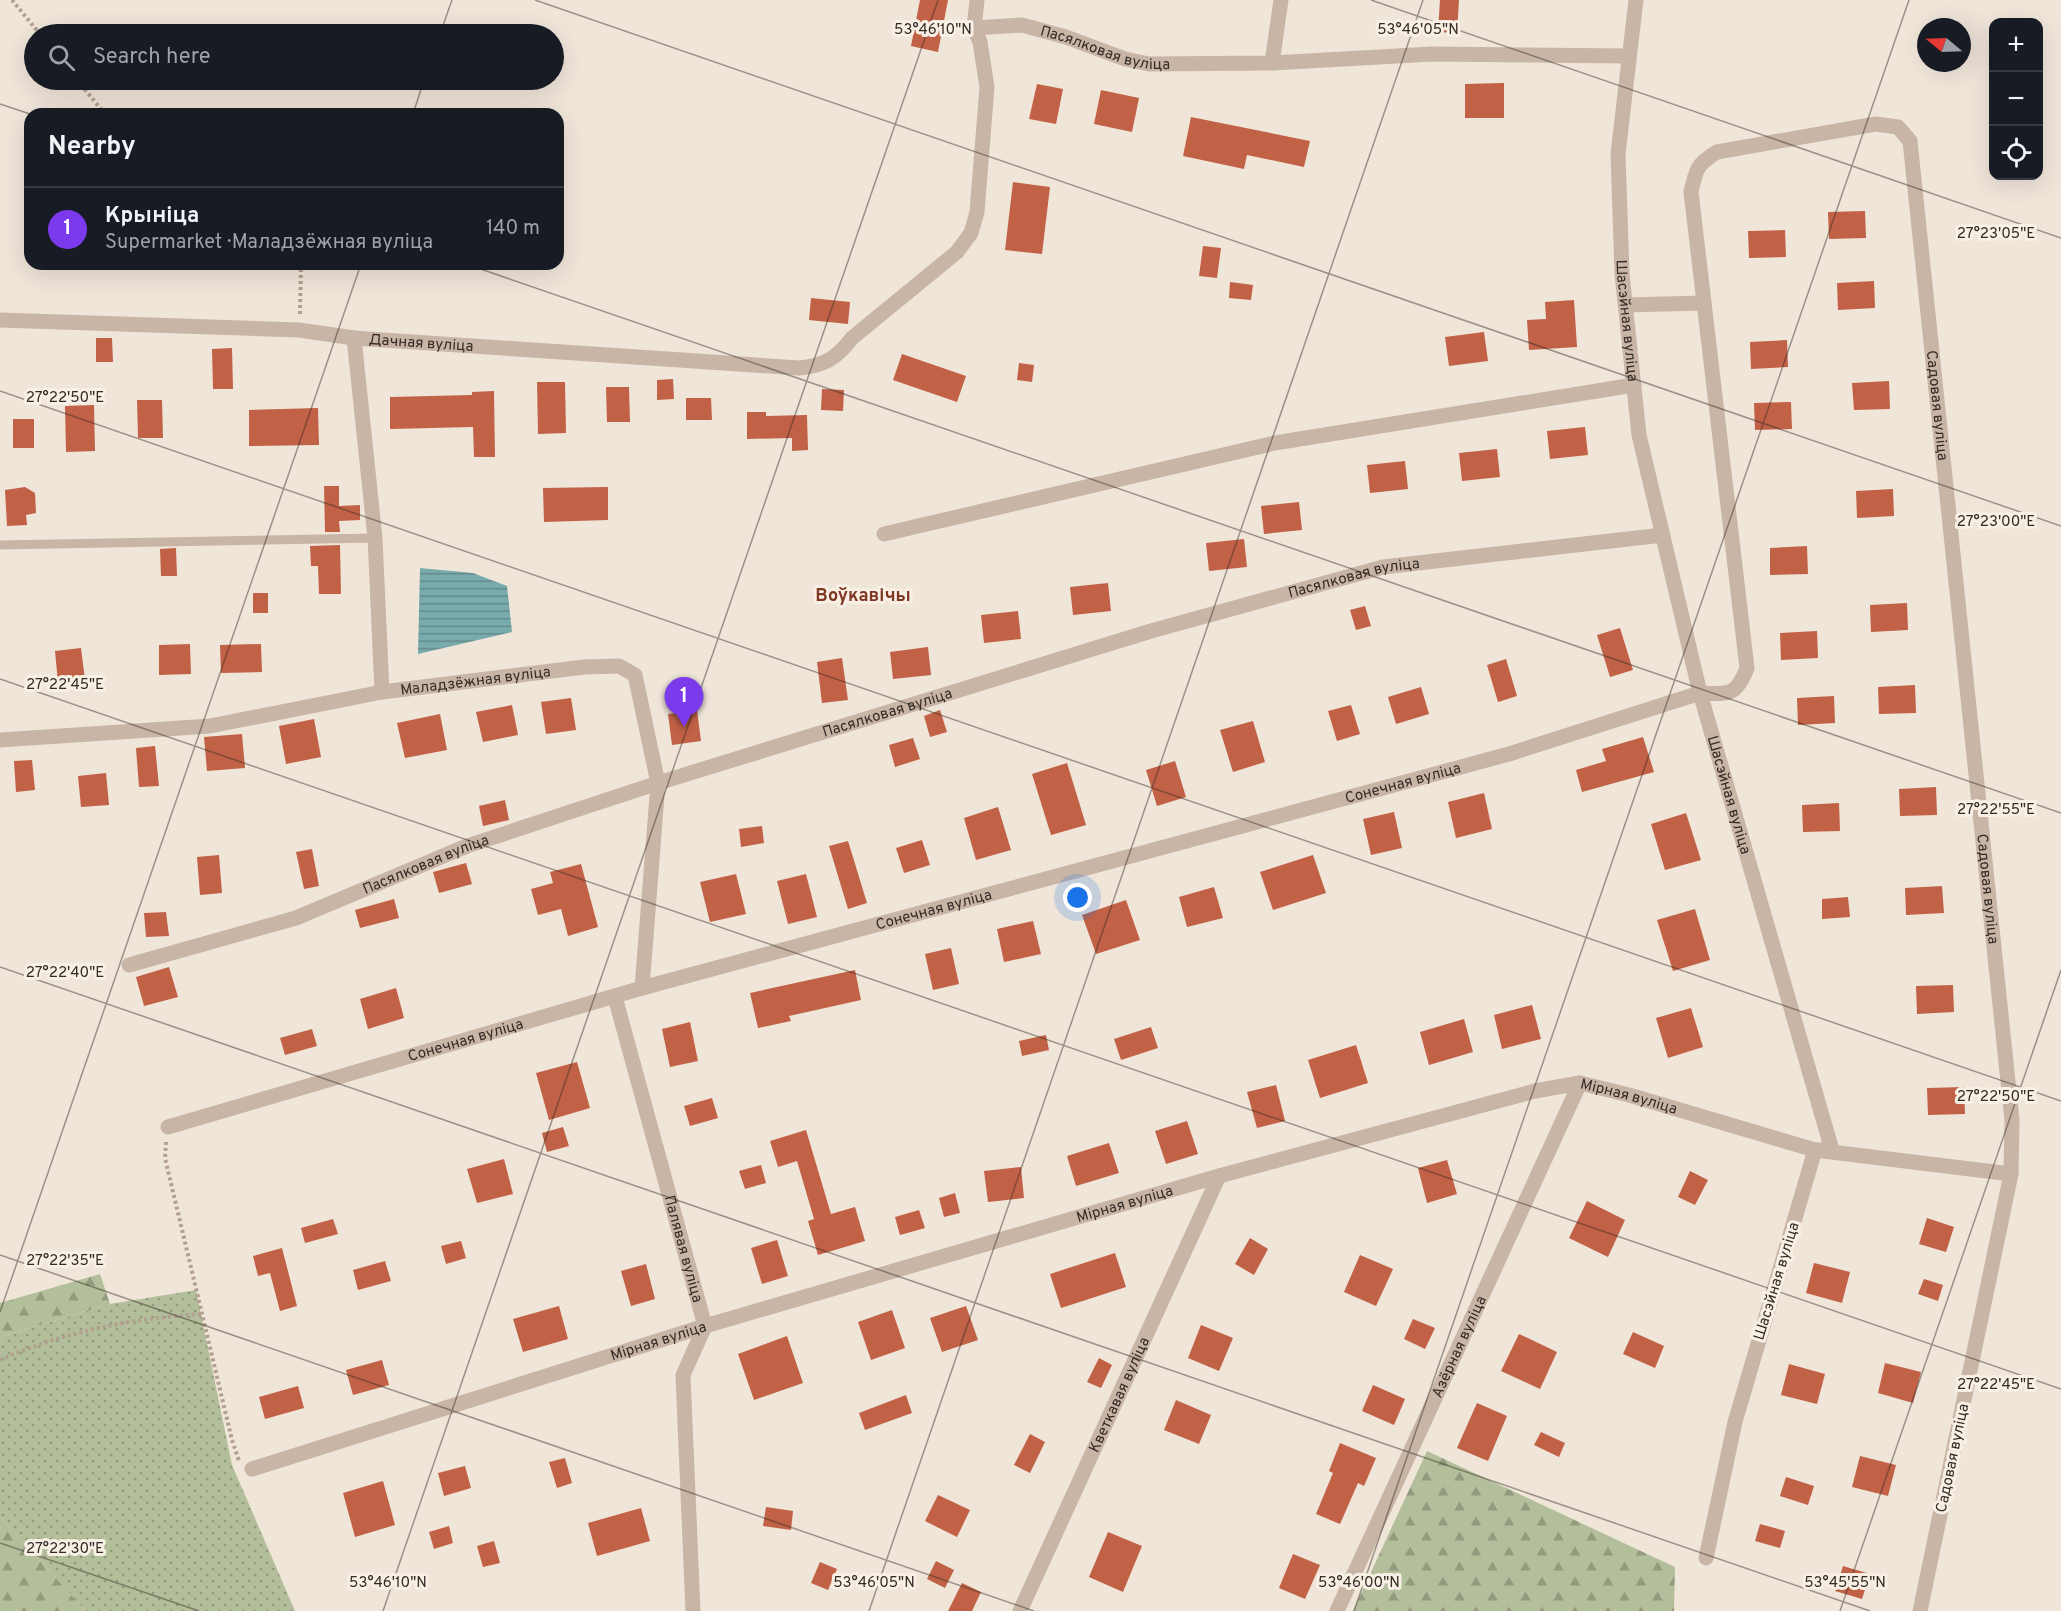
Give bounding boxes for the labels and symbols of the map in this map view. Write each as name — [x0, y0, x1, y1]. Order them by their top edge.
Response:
north arrow — [1917, 18, 1971, 72]
text: 53°46'10"N — [894, 21, 972, 40]
text: 53°46'05"N — [1377, 21, 1459, 40]
street label: Пасялковая вуліца — [1038, 22, 1170, 75]
text: 27°23'05"E — [1957, 225, 2035, 244]
street label: Шасэйная вуліца — [1611, 259, 1641, 383]
street label: Дачная вуліца — [368, 331, 474, 357]
street label: Садовая вуліца — [1921, 349, 1951, 462]
text: 27°22'50"E — [26, 389, 104, 408]
text: 27°23'00"E — [1957, 513, 2035, 532]
street label: Пасялковая вуліца — [1286, 555, 1421, 604]
district label: Воўкавічы — [815, 585, 911, 608]
street label: Маладзёжная вуліца — [399, 663, 552, 701]
text: 27°22'45"E — [26, 676, 104, 695]
pin: 1 — [664, 678, 704, 727]
street label: Пасялковая вуліца — [820, 685, 955, 743]
street label: Шасэйная вуліца — [1702, 734, 1754, 857]
street label: Сонечная вуліца — [1343, 759, 1463, 809]
text: 27°22'55"E — [1957, 801, 2035, 820]
street label: Пасялковая вуліца — [360, 831, 492, 900]
street label: Садовая вуліца — [1971, 833, 2002, 945]
your location — [1063, 883, 1092, 912]
street label: Сонечная вуліца — [874, 886, 994, 935]
text: 27°22'40"E — [26, 964, 104, 983]
street label: Сонечная вуліца — [406, 1015, 526, 1067]
street label: Мірная вуліца — [1578, 1075, 1679, 1120]
text: 27°22'50"E — [1957, 1088, 2035, 1107]
street label: Мірная вуліца — [1074, 1182, 1175, 1228]
street label: Палявая вуліца — [659, 1193, 706, 1305]
street label: Шасэйная вуліца — [1750, 1220, 1804, 1343]
text: 27°22'35"E — [26, 1252, 104, 1271]
street label: Азёрная вуліца — [1428, 1293, 1492, 1401]
street label: Мірная вуліца — [608, 1318, 709, 1366]
street label: Кветкавая вуліца — [1086, 1335, 1155, 1456]
text: 27°22'45"E — [1957, 1376, 2035, 1395]
street label: Садовая вуліца — [1933, 1402, 1974, 1515]
text: 27°22'30"E — [26, 1540, 104, 1559]
text: 53°46'10"N — [349, 1574, 427, 1593]
text: 53°46'05"N — [833, 1574, 915, 1593]
text: 53°46'00"N — [1318, 1574, 1400, 1593]
text: 53°45'55"N — [1804, 1574, 1886, 1593]

